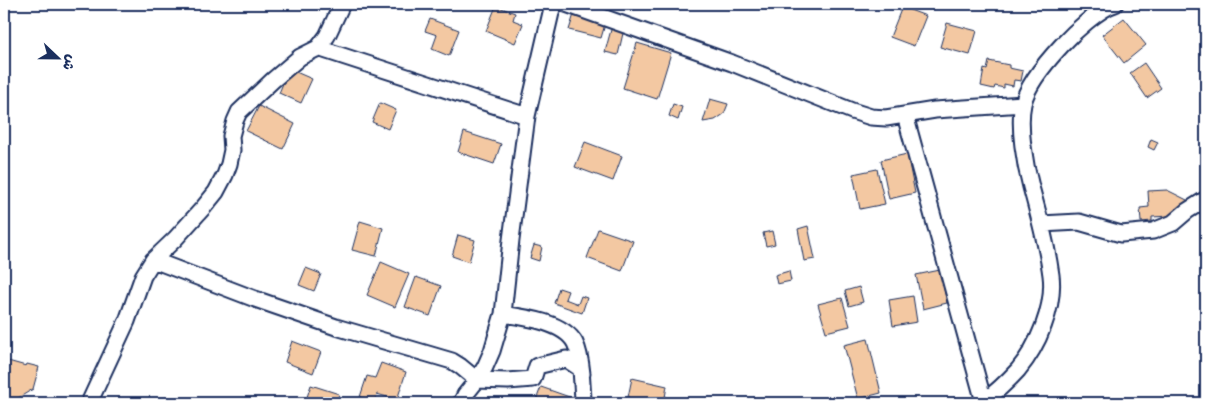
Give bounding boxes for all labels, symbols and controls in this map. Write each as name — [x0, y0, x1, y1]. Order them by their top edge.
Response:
north arrow — [32, 32, 82, 82]
text: ش — [58, 52, 83, 74]

